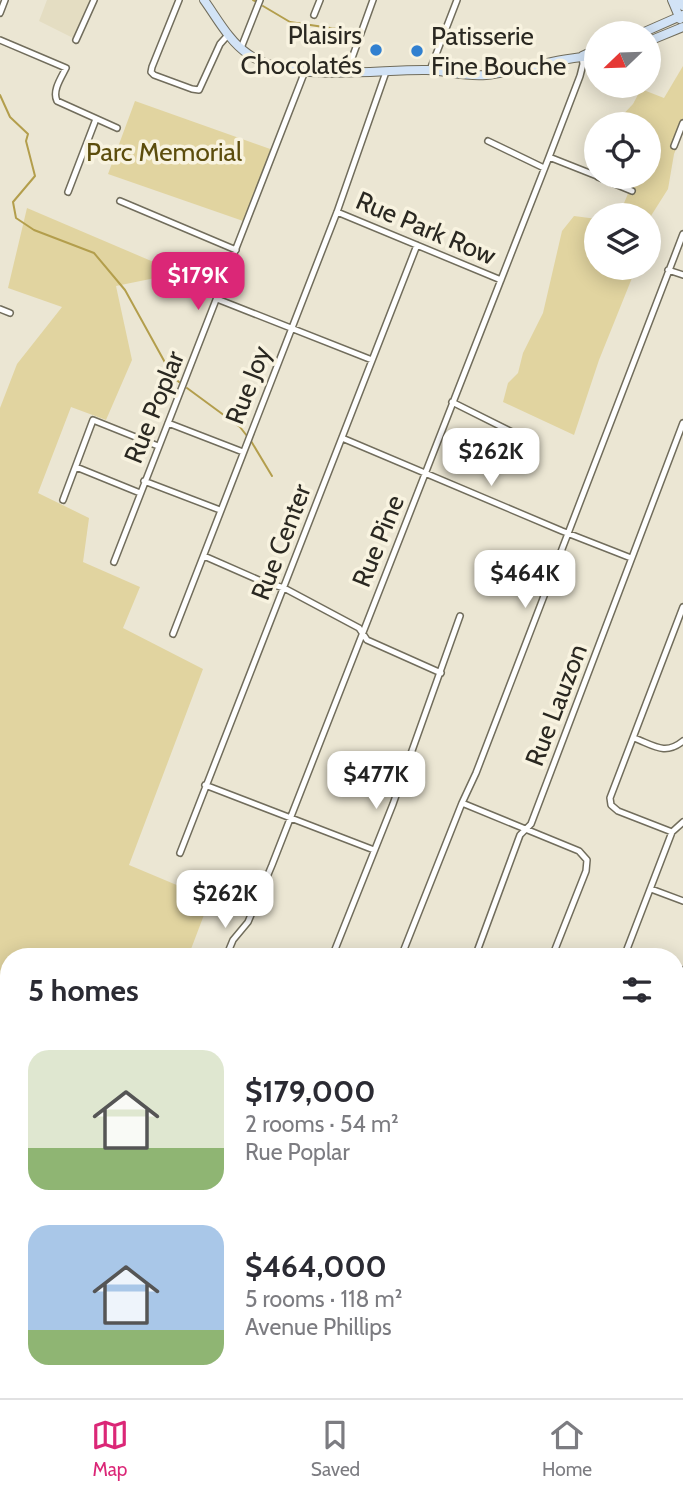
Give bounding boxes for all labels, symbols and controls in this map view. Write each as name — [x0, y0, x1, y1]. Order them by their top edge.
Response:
place label: Plaisirs Chocolatés — [241, 19, 362, 81]
place label: Patisserie Fine Bouche — [431, 20, 566, 82]
north arrow — [584, 21, 662, 98]
map controls — [584, 21, 661, 280]
marker: Plaisirs Chocolatés — [368, 42, 384, 58]
marker: Patisserie Fine Bouche — [409, 43, 425, 59]
button: locate — [584, 112, 661, 189]
park label: Parc Memorial — [86, 136, 242, 168]
street label: Rue Park Row — [351, 184, 501, 272]
button: layers — [584, 203, 661, 280]
pin: $179K — [149, 252, 247, 312]
text: $179K — [168, 261, 228, 289]
street label: Rue Joy — [218, 341, 278, 429]
street label: Rue Poplar — [117, 345, 191, 468]
pin: $262K — [442, 428, 540, 488]
text: $262K — [458, 437, 524, 465]
street label: Rue Center — [244, 479, 318, 605]
street label: Rue Pine — [345, 490, 411, 592]
pin: $464K — [476, 550, 574, 610]
text: $464K — [490, 559, 560, 587]
street label: Rue Lauzon — [518, 639, 594, 771]
pin: $477K — [327, 752, 425, 811]
text: $477K — [343, 760, 409, 788]
pin: $262K — [176, 870, 274, 930]
text: $262K — [192, 879, 258, 907]
icon: filters — [618, 971, 656, 1009]
text: 5 homes — [28, 972, 139, 1009]
text: $179,000 — [245, 1073, 375, 1110]
icon: home — [84, 1078, 168, 1162]
text: 2 rooms · 54 m² — [245, 1110, 399, 1138]
text: Rue Poplar — [245, 1138, 350, 1166]
text: $464,000 — [245, 1248, 387, 1285]
icon: home — [84, 1253, 168, 1337]
text: 5 rooms · 118 m² — [245, 1285, 402, 1313]
text: Avenue Phillips — [245, 1313, 392, 1341]
tab: Map — [91, 1416, 129, 1481]
tab: Saved — [311, 1416, 360, 1481]
tab: Home — [542, 1416, 592, 1481]

